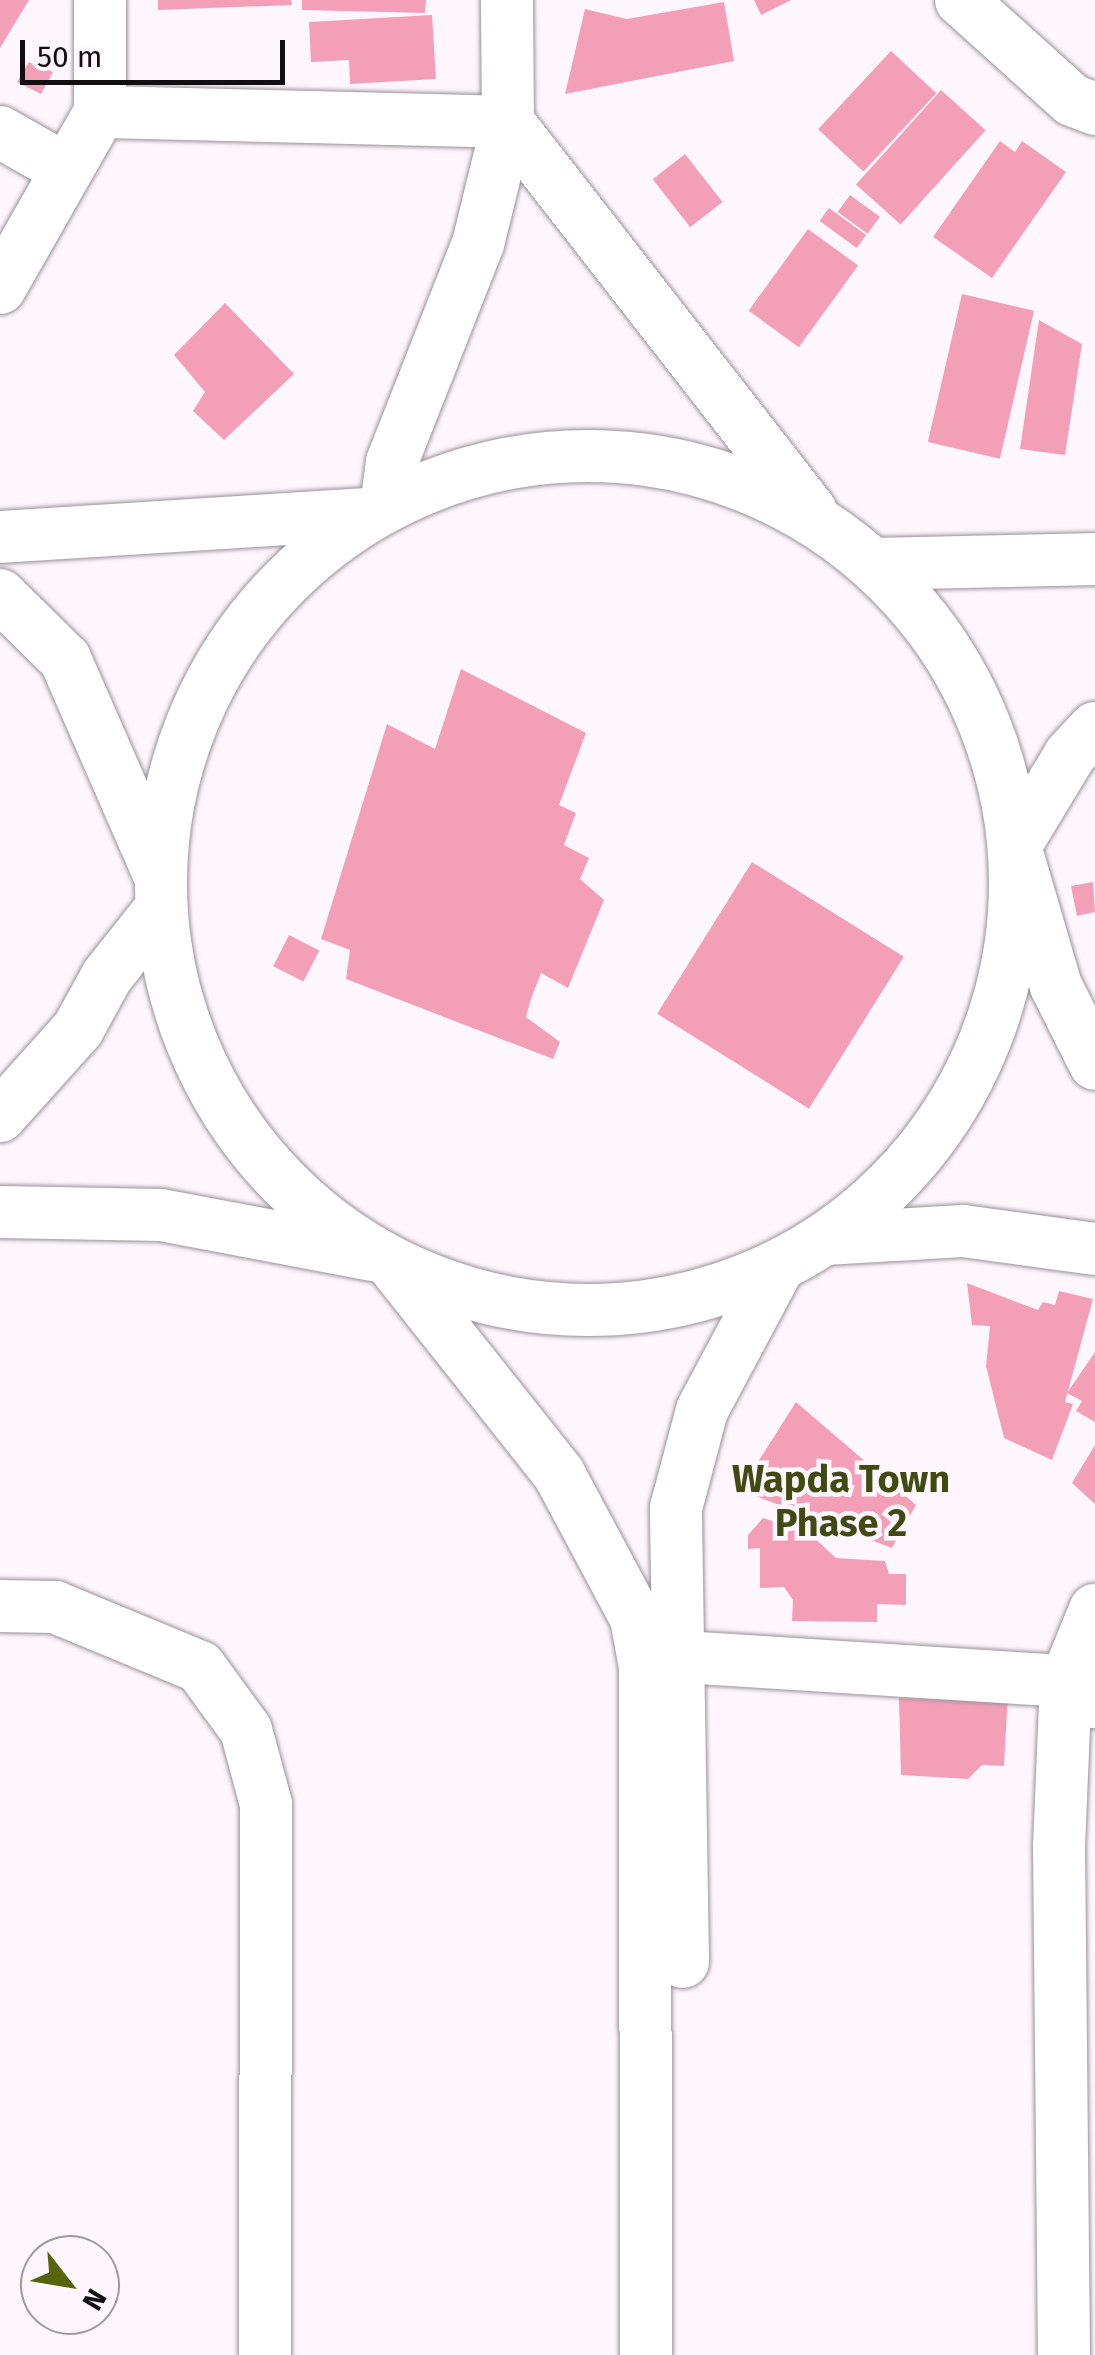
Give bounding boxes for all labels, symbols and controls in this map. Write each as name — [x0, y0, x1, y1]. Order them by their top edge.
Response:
scale bar — [25, 20, 290, 82]
text: 50 m — [37, 39, 102, 75]
district label: Wapda Town Phase 2 — [732, 1457, 950, 1546]
north arrow — [20, 2235, 120, 2335]
text: N — [76, 2283, 113, 2316]

